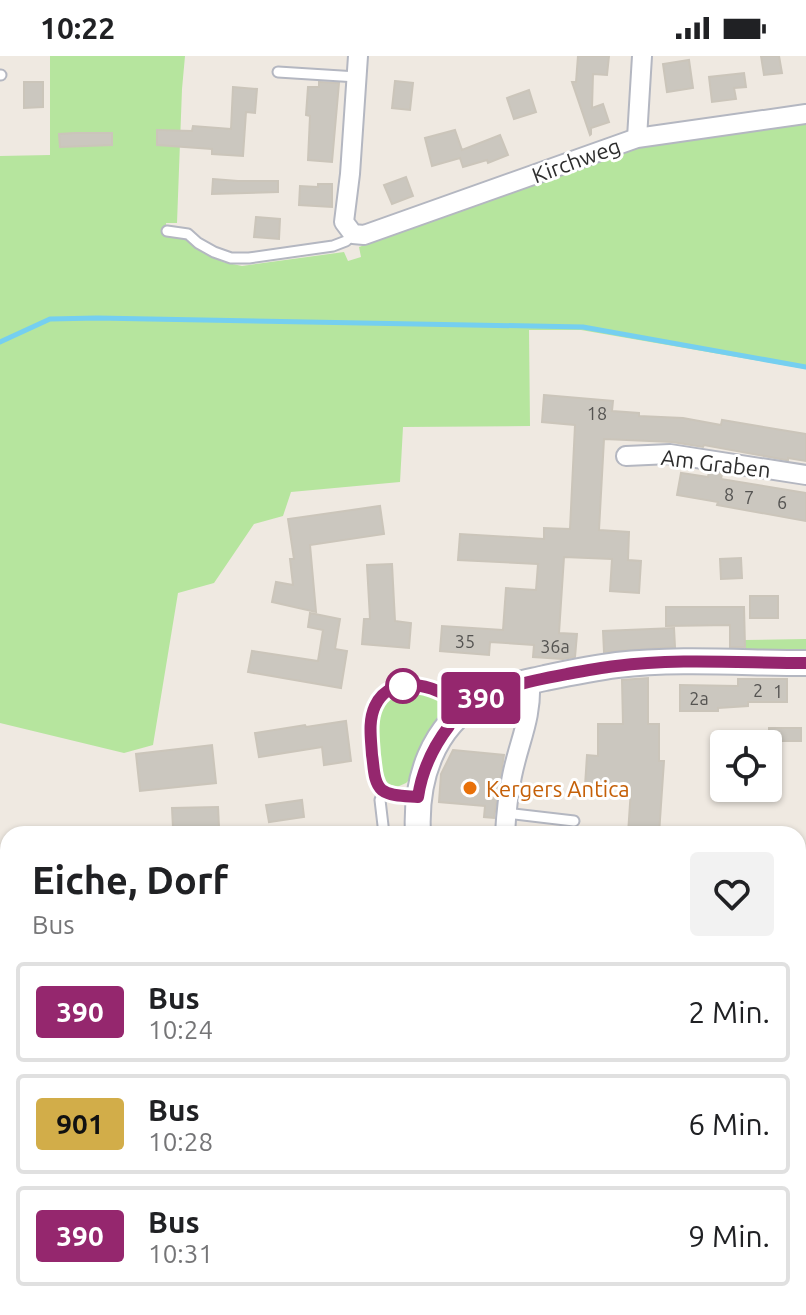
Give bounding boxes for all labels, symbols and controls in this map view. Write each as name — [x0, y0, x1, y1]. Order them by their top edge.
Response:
text: 10:22 — [40, 11, 115, 45]
street label: Kirchweg — [528, 132, 624, 188]
house number: 18 — [587, 403, 607, 423]
street label: Am Graben — [660, 444, 772, 482]
house number: 8 — [724, 484, 734, 504]
house number: 7 — [744, 487, 754, 507]
house number: 6 — [777, 492, 787, 512]
house number: 35 — [455, 631, 475, 651]
house number: 36a — [540, 636, 570, 656]
unlabelled marker — [386, 669, 420, 703]
line badge: 390 — [435, 672, 527, 724]
house number: 2 — [753, 680, 763, 700]
house number: 1 — [773, 681, 783, 701]
text: 390 — [457, 682, 505, 713]
house number: 2a — [689, 688, 709, 708]
map controls — [710, 730, 782, 802]
button: locate — [710, 730, 782, 802]
place label: Kergers Antica — [486, 776, 630, 801]
marker: Kergers Antica — [461, 779, 479, 797]
button: heart — [690, 852, 774, 936]
text: Eiche, Dorf — [32, 859, 228, 901]
text: Bus — [32, 910, 75, 939]
text: Bus — [148, 981, 200, 1015]
text: 2 Min. — [688, 995, 770, 1029]
text: 390 — [56, 996, 104, 1027]
text: 10:24 — [148, 1015, 213, 1044]
text: Bus — [148, 1093, 200, 1127]
text: 6 Min. — [688, 1107, 770, 1141]
text: 901 — [56, 1108, 104, 1139]
text: 10:28 — [148, 1127, 213, 1156]
text: Bus — [148, 1205, 200, 1239]
text: 9 Min. — [688, 1219, 770, 1253]
text: 390 — [56, 1220, 104, 1251]
text: 10:31 — [148, 1239, 213, 1268]

